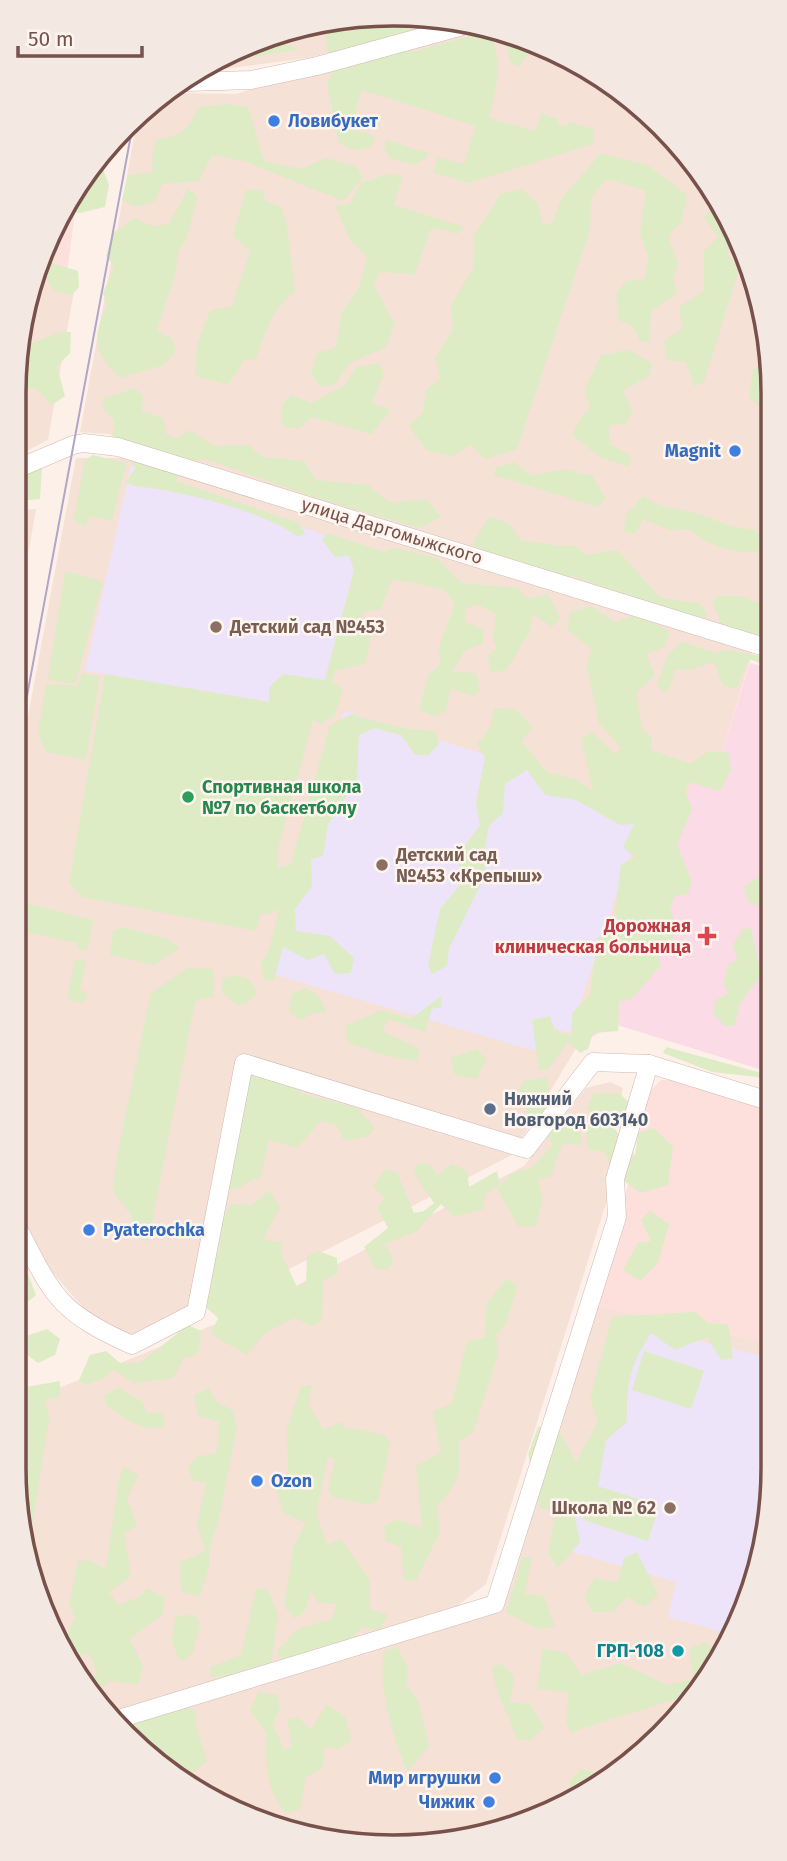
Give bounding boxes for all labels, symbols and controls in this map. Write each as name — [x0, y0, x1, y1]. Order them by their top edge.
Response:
scale bar — [18, 14, 142, 58]
text: 50 m — [28, 26, 74, 52]
place label: Ловибукет — [288, 110, 379, 132]
marker: Ловибукет — [266, 113, 282, 129]
place label: Magnit — [665, 440, 722, 462]
marker: Magnit — [727, 443, 743, 459]
street label: улица Даргомыжского — [299, 493, 485, 569]
place label: Детский сад №453 — [229, 616, 385, 638]
marker: Детский сад №453 — [208, 619, 224, 635]
place label: Спортивная школа №7 по баскетболу — [202, 776, 362, 819]
marker: Спортивная школа №7 по баскетболу — [180, 789, 196, 805]
place label: Детский сад №453 «Крепыш» — [395, 844, 542, 887]
marker: Детский сад №453 «Крепыш» — [374, 857, 390, 873]
place label: Дорожная клиническая больница — [495, 915, 691, 958]
marker: Дорожная клиническая больница — [697, 926, 717, 946]
place label: Нижний Новгород 603140 — [504, 1088, 648, 1131]
marker: Нижний Новгород 603140 — [482, 1101, 498, 1117]
place label: Pyaterochka — [103, 1219, 205, 1241]
marker: Pyaterochka — [81, 1222, 97, 1238]
place label: Ozon — [271, 1470, 312, 1492]
marker: Ozon — [249, 1473, 265, 1489]
place label: Школа № 62 — [551, 1497, 656, 1519]
marker: Школа № 62 — [662, 1500, 678, 1516]
place label: ГРП-108 — [597, 1640, 664, 1662]
marker: ГРП-108 — [670, 1643, 686, 1659]
place label: Мир игрушки — [368, 1767, 481, 1789]
marker: Мир игрушки — [487, 1770, 503, 1786]
place label: Чижик — [419, 1791, 475, 1813]
marker: Чижик — [481, 1794, 497, 1810]

